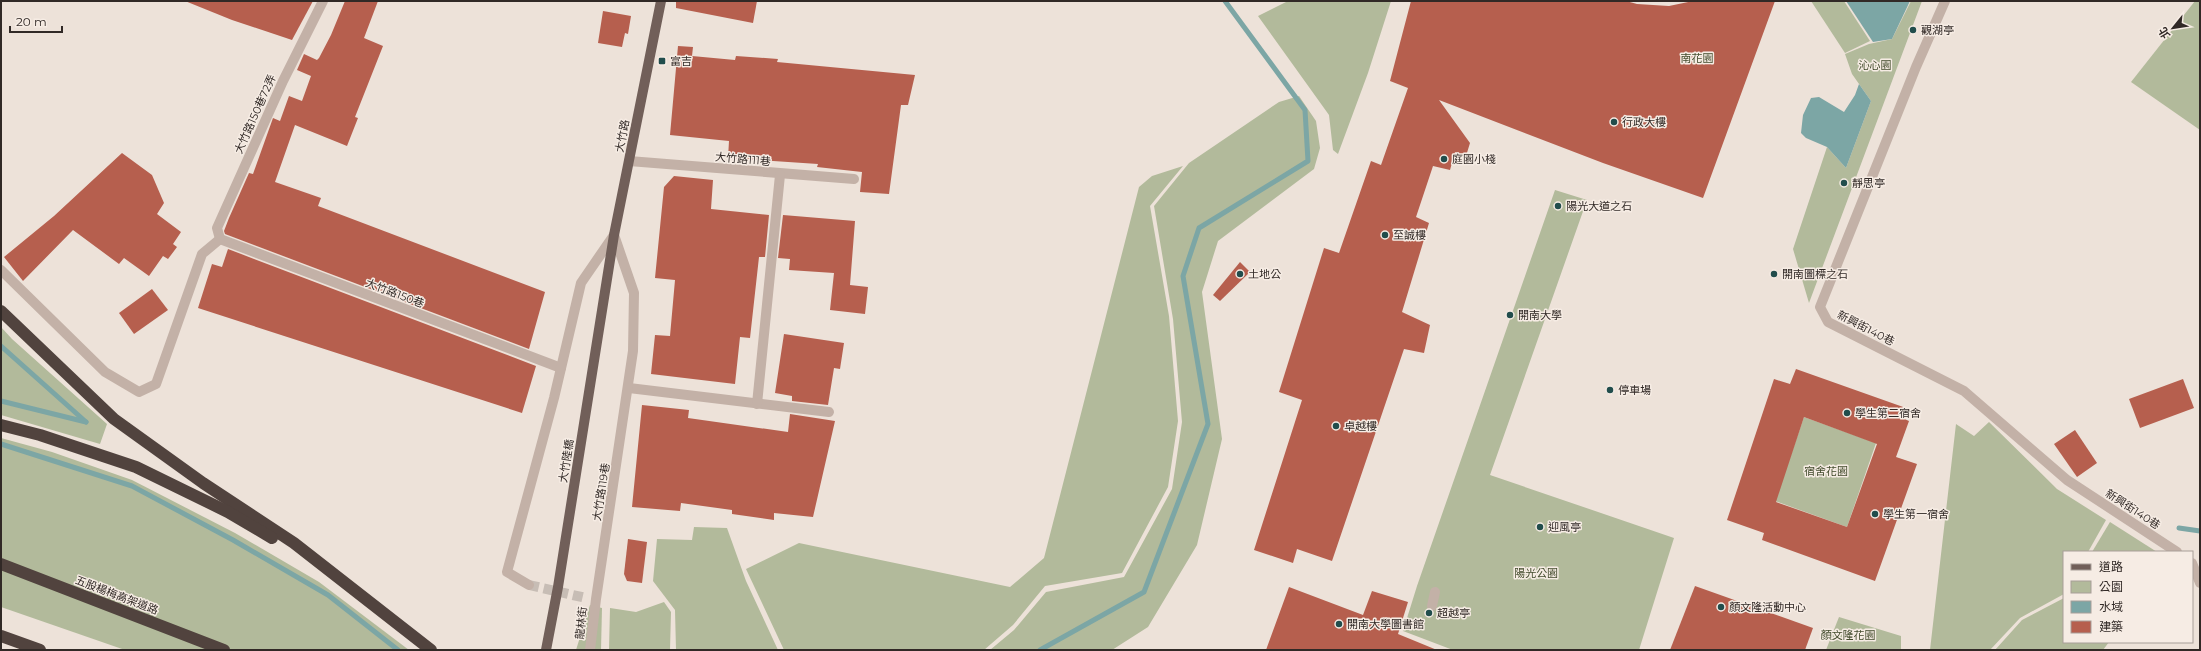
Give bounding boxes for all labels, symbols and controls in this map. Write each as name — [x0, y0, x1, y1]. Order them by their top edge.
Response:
scale bar — [10, 8, 62, 34]
north arrow — [2153, 8, 2193, 48]
text: 20 m — [16, 14, 47, 29]
place label: 觀湖亭 — [1921, 23, 1954, 37]
marker: 觀湖亭 — [1908, 25, 1918, 35]
text: 北 — [2156, 25, 2173, 41]
park label: 南花園 — [1681, 51, 1714, 65]
place label: 富吉 — [670, 54, 692, 68]
marker: 富吉 — [657, 56, 667, 66]
park label: 沁心園 — [1859, 58, 1892, 72]
street label: 大竹路150巷72弄 — [231, 72, 279, 156]
place label: 行政大樓 — [1622, 115, 1666, 129]
marker: 行政大樓 — [1609, 117, 1619, 127]
street label: 大竹路 — [612, 118, 632, 154]
street label: 大竹路111巷 — [715, 150, 771, 168]
place label: 庭園小棧 — [1452, 152, 1496, 166]
marker: 庭園小棧 — [1439, 154, 1449, 164]
place label: 靜思亭 — [1852, 176, 1885, 190]
marker: 靜思亭 — [1839, 178, 1849, 188]
place label: 陽光大道之石 — [1566, 199, 1632, 213]
marker: 陽光大道之石 — [1553, 201, 1563, 211]
place label: 至誠樓 — [1393, 228, 1426, 242]
marker: 至誠樓 — [1380, 230, 1390, 240]
place label: 土地公 — [1248, 267, 1281, 281]
place label: 開南圖標之石 — [1782, 267, 1848, 281]
marker: 土地公 — [1235, 269, 1245, 279]
marker: 開南圖標之石 — [1769, 269, 1779, 279]
street label: 大竹路150巷 — [364, 275, 426, 311]
place label: 開南大學 — [1518, 308, 1562, 322]
street label: 新興街140巷 — [1835, 308, 1897, 348]
marker: 開南大學 — [1505, 310, 1515, 320]
place label: 停車場 — [1618, 383, 1651, 397]
marker: 停車場 — [1605, 385, 1615, 395]
place label: 學生第二宿舍 — [1855, 406, 1921, 420]
marker: 學生第二宿舍 — [1842, 408, 1852, 418]
place label: 卓越樓 — [1344, 419, 1377, 433]
marker: 卓越樓 — [1331, 421, 1341, 431]
street label: 大竹陸橋 — [556, 438, 576, 484]
street label: 大竹路119巷 — [589, 462, 613, 522]
park label: 宿舍花園 — [1804, 464, 1848, 478]
street label: 新興街140巷 — [2103, 486, 2163, 532]
place label: 學生第一宿舍 — [1883, 507, 1949, 521]
marker: 學生第一宿舍 — [1870, 509, 1880, 519]
place label: 迎風亭 — [1548, 520, 1581, 534]
marker: 迎風亭 — [1535, 522, 1545, 532]
legend — [2063, 551, 2193, 643]
text: 道路 — [2099, 559, 2123, 574]
park label: 陽光公園 — [1514, 566, 1558, 580]
street label: 五股楊梅高架道路 — [73, 573, 161, 617]
text: 公園 — [2099, 579, 2123, 594]
text: 水域 — [2099, 599, 2123, 614]
place label: 顏文隆活動中心 — [1729, 600, 1806, 614]
marker: 顏文隆活動中心 — [1716, 602, 1726, 612]
street label: 龍林街 — [572, 606, 590, 640]
place label: 超越亭 — [1437, 606, 1470, 620]
marker: 超越亭 — [1424, 608, 1434, 618]
place label: 開南大學圖書館 — [1347, 617, 1424, 631]
marker: 開南大學圖書館 — [1334, 619, 1344, 629]
text: 建築 — [2099, 619, 2123, 634]
park label: 顏文隆花園 — [1821, 628, 1876, 642]

